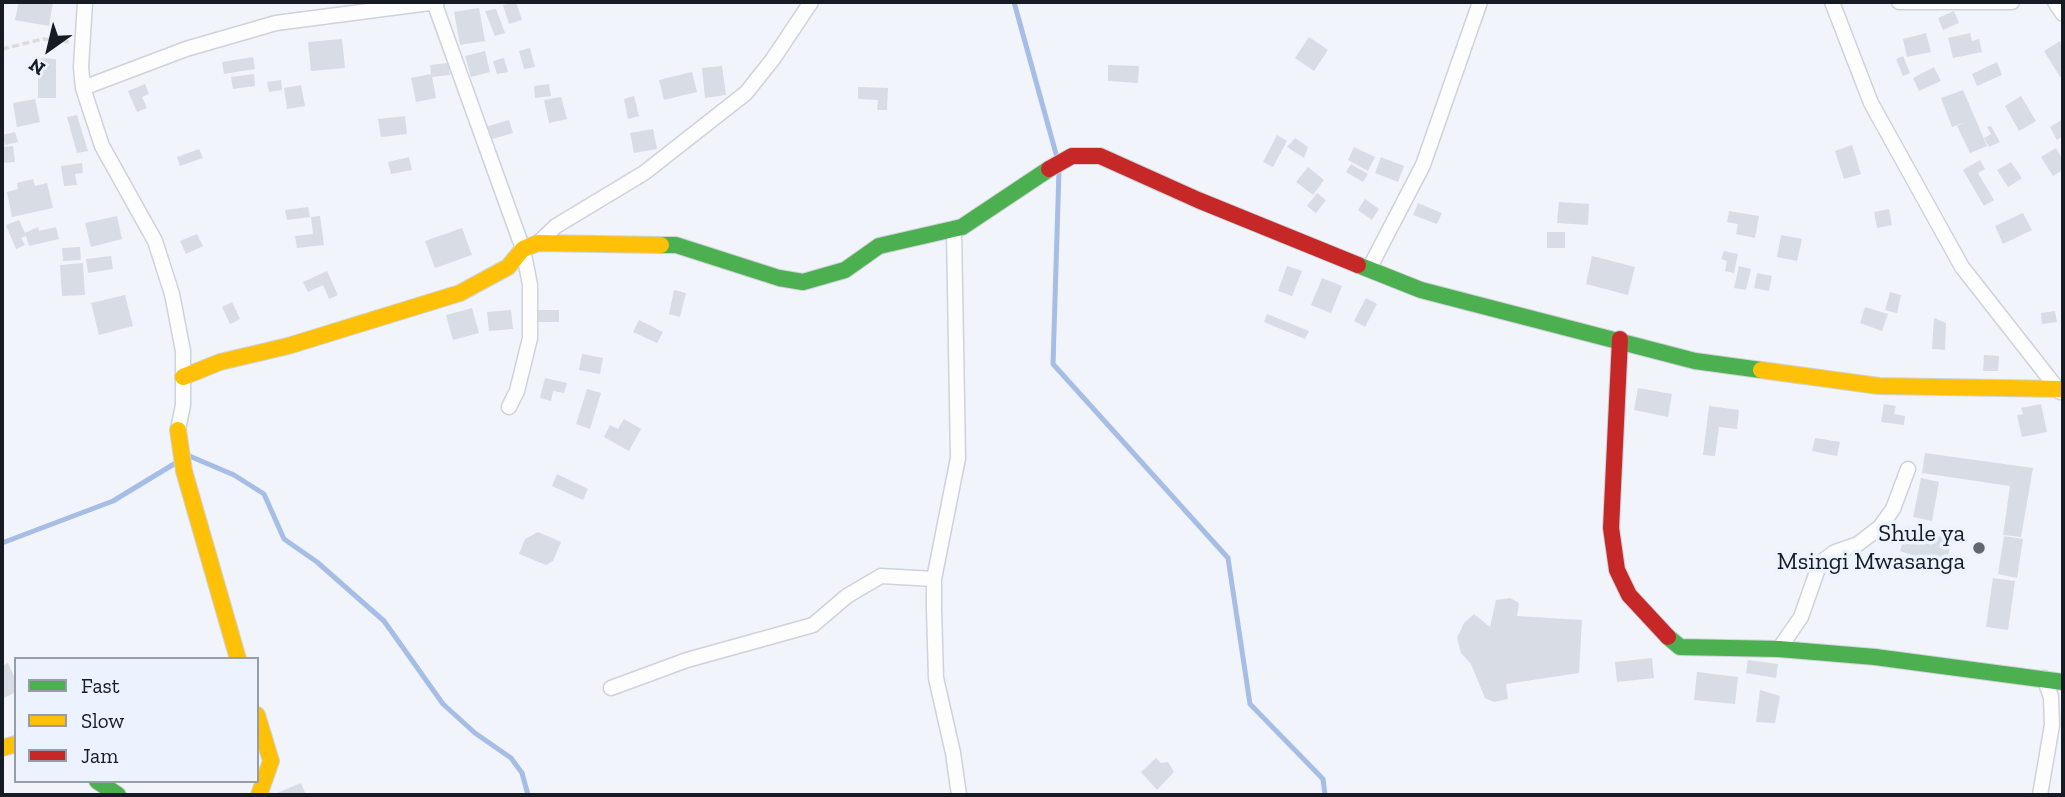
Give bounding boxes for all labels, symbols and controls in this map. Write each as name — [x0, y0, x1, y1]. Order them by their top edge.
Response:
north arrow — [14, 14, 84, 84]
text: N — [25, 53, 49, 80]
place label: Shule ya Msingi Mwasanga — [1777, 520, 1965, 576]
marker: Shule ya Msingi Mwasanga — [1971, 540, 1987, 556]
legend — [14, 657, 259, 783]
text: Fast — [81, 673, 120, 698]
text: Slow — [81, 708, 124, 733]
text: Jam — [81, 743, 118, 768]

